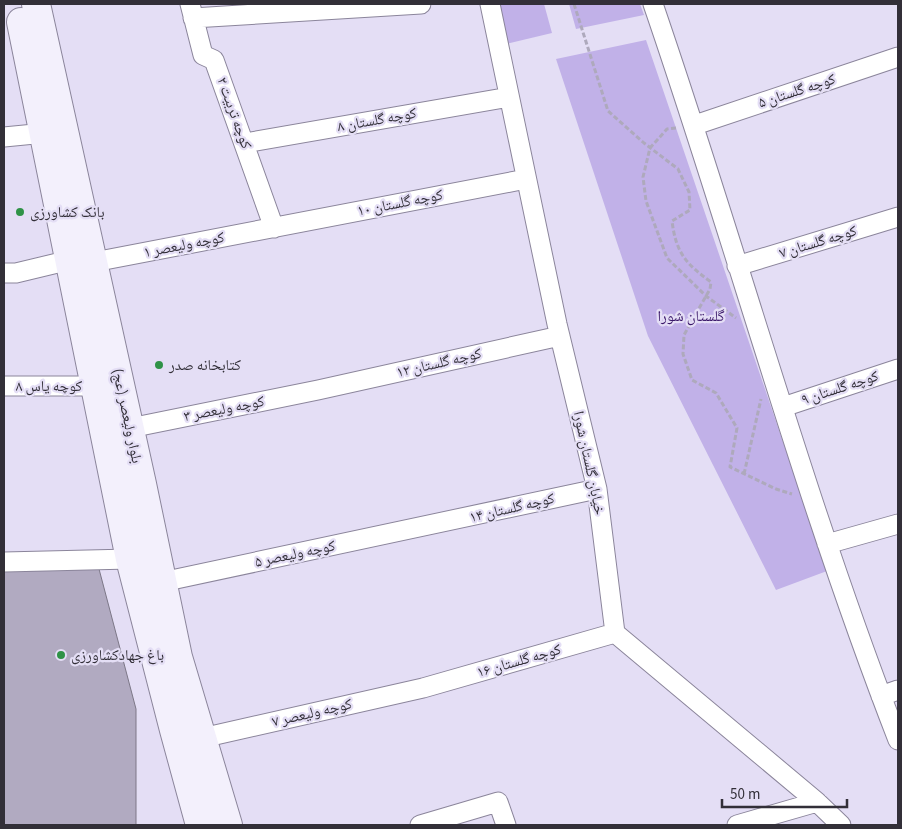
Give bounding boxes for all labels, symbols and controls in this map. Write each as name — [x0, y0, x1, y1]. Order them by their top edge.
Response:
street label: کوچه گلستان ۵ — [756, 69, 838, 113]
street label: کوچه تربیت ۲ — [211, 74, 257, 152]
street label: کوچه گلستان ۸ — [336, 103, 418, 137]
street label: کوچه گلستان ۱۰ — [355, 184, 445, 222]
place label: بانک کشاورزی — [30, 202, 105, 223]
marker: بانک کشاورزی — [14, 206, 26, 218]
street label: کوچه گلستان ۷ — [777, 220, 859, 264]
street label: کوچه ولیعصر ۱ — [142, 227, 226, 263]
park label: گلستان شورا — [657, 306, 725, 327]
street label: کوچه گلستان ۱۲ — [394, 343, 484, 383]
place label: کتابخانه صدر — [168, 355, 241, 376]
marker: کتابخانه صدر — [153, 359, 165, 371]
street label: کوچه گلستان ۹ — [799, 366, 881, 410]
street label: بلوار ولیعصر (عج) — [107, 367, 147, 465]
street label: کوچه یاس ۸ — [16, 376, 82, 397]
street label: کوچه ولیعصر ۳ — [182, 391, 266, 427]
street label: خیابان گلستان شورا — [568, 409, 610, 517]
street label: کوچه گلستان ۱۴ — [467, 488, 557, 528]
street label: کوچه ولیعصر ۵ — [253, 535, 337, 573]
street label: کوچه گلستان ۱۶ — [474, 639, 564, 683]
place label: باغ جهادکشاورزی — [71, 645, 164, 666]
marker: باغ جهادکشاورزی — [55, 649, 67, 661]
street label: کوچه ولیعصر ۷ — [270, 694, 354, 732]
scale bar — [722, 776, 847, 808]
text: 50 m — [730, 784, 760, 805]

